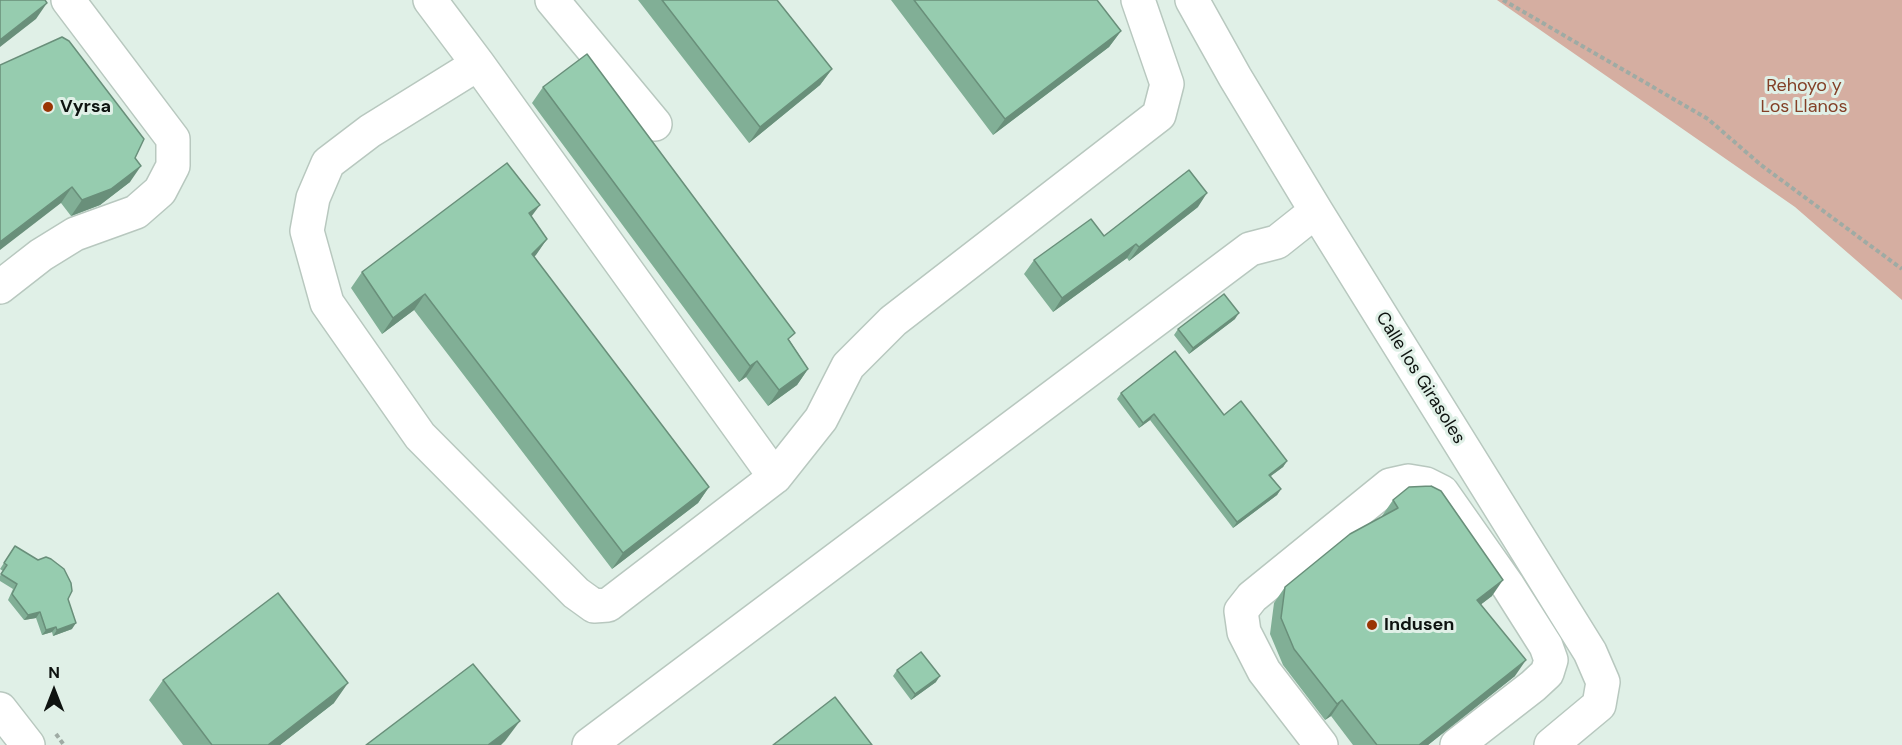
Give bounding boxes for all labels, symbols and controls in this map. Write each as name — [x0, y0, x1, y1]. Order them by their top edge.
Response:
park label: Rehoyo y Los Llanos — [1761, 75, 1847, 118]
place label: Vyrsa — [60, 96, 111, 118]
marker: Vyrsa — [41, 100, 55, 114]
street label: Calle los Girasoles — [1371, 308, 1469, 448]
place label: Indusen — [1384, 614, 1454, 636]
marker: Indusen — [1365, 618, 1379, 632]
north arrow — [24, 661, 84, 721]
text: N — [48, 662, 60, 683]

